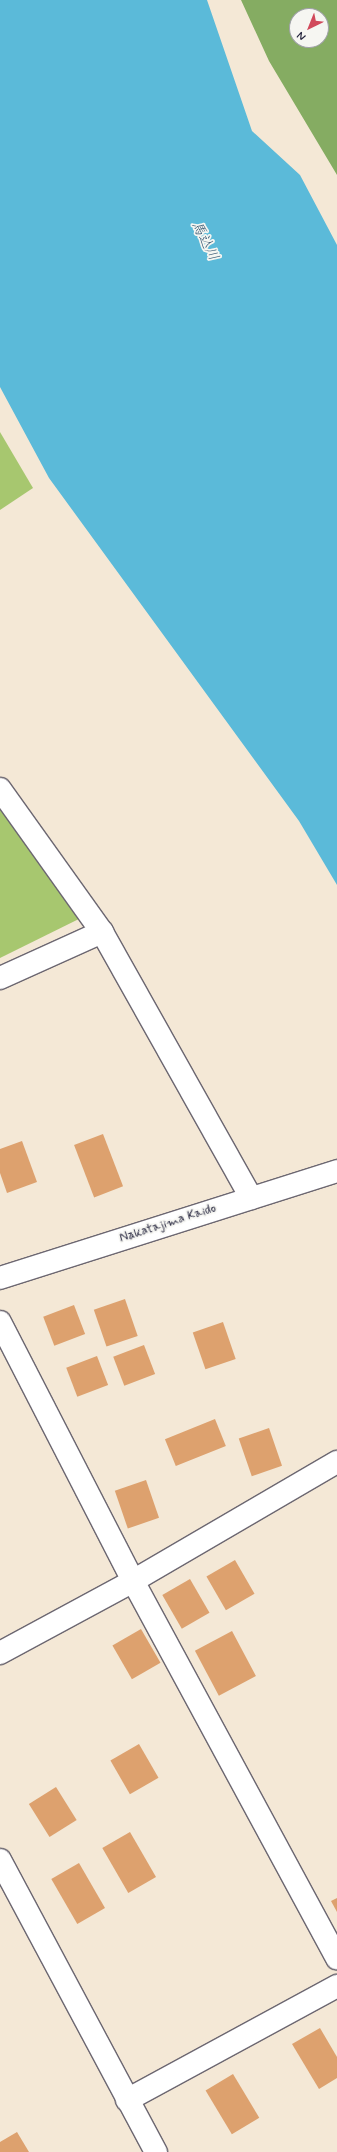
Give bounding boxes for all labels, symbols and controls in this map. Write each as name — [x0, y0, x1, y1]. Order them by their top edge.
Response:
north arrow — [289, 8, 329, 48]
text: N — [294, 28, 309, 44]
water label: 馬込川 — [188, 218, 222, 264]
street label: Nakatajima Kaido — [117, 1201, 219, 1247]

